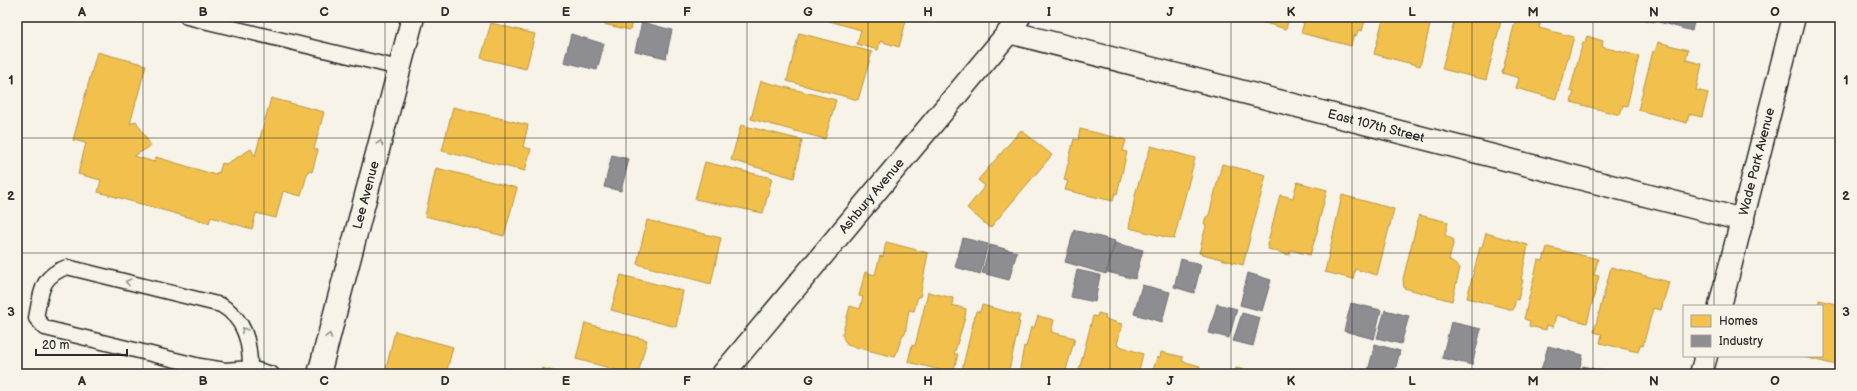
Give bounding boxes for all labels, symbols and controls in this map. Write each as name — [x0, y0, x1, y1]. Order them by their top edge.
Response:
text: A — [77, 4, 86, 20]
text: B — [198, 4, 208, 20]
text: C — [319, 4, 329, 20]
text: D — [440, 4, 450, 20]
text: E — [562, 4, 571, 20]
text: F — [683, 4, 691, 20]
text: G — [803, 4, 813, 20]
text: H — [923, 4, 933, 20]
text: I — [1047, 4, 1051, 20]
text: J — [1166, 4, 1174, 20]
text: K — [1287, 4, 1296, 20]
text: L — [1408, 4, 1416, 20]
text: M — [1527, 4, 1539, 20]
text: N — [1649, 4, 1659, 20]
text: O — [1770, 4, 1780, 20]
text: 1 — [8, 72, 14, 88]
text: 1 — [1843, 72, 1849, 88]
street label: East 107th Street — [1326, 106, 1426, 146]
street label: Wade Park Avenue — [1736, 106, 1778, 217]
one-way arrow — [375, 140, 383, 146]
street label: Ashbury Avenue — [836, 155, 908, 237]
street label: Lee Avenue — [349, 159, 383, 231]
text: 2 — [7, 188, 15, 204]
text: 2 — [1842, 188, 1850, 204]
one-way arrow — [125, 278, 132, 287]
text: 3 — [7, 304, 15, 320]
text: 3 — [1842, 304, 1850, 320]
legend — [1683, 305, 1823, 357]
text: Homes — [1719, 314, 1758, 329]
one-way arrow — [241, 327, 248, 335]
scale bar — [36, 331, 127, 357]
one-way arrow — [324, 333, 333, 340]
text: Industry — [1719, 334, 1764, 349]
text: 20 m — [42, 338, 69, 353]
text: A — [77, 373, 86, 389]
text: B — [198, 373, 208, 389]
text: C — [319, 373, 329, 389]
text: D — [440, 373, 450, 389]
text: E — [562, 373, 571, 389]
text: F — [683, 373, 691, 389]
text: G — [803, 373, 813, 389]
text: H — [923, 373, 933, 389]
text: I — [1047, 373, 1051, 389]
text: J — [1166, 373, 1174, 389]
text: K — [1287, 373, 1296, 389]
text: L — [1408, 373, 1416, 389]
text: M — [1527, 373, 1539, 389]
text: N — [1649, 373, 1659, 389]
text: O — [1770, 373, 1780, 389]

